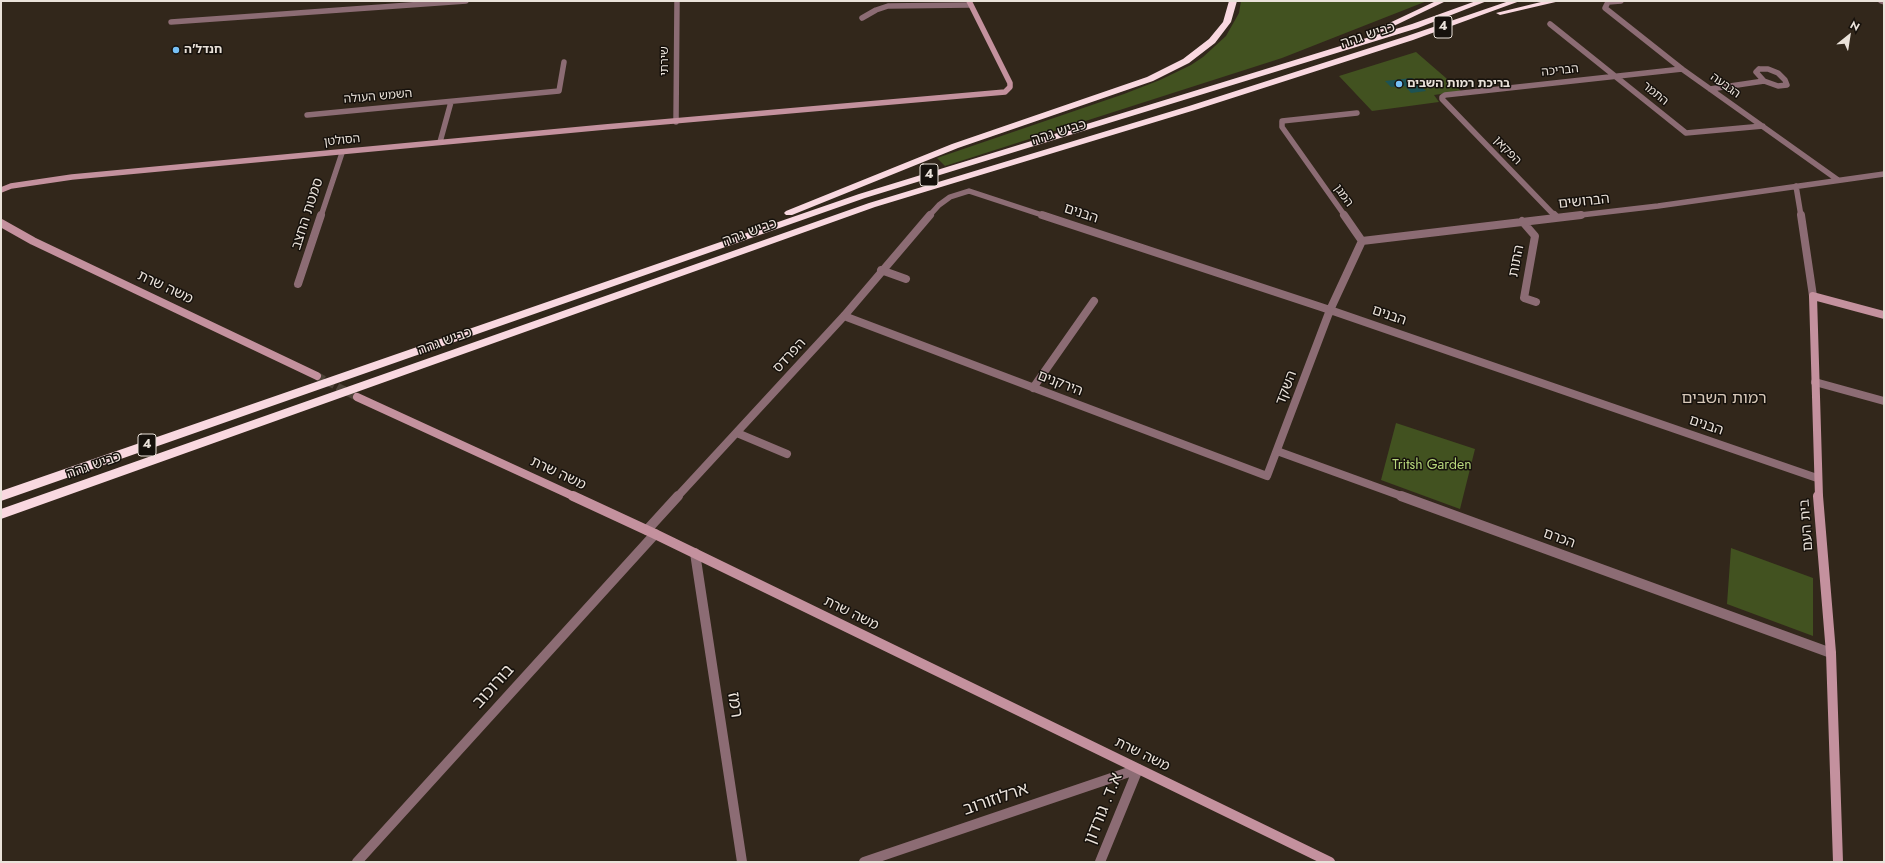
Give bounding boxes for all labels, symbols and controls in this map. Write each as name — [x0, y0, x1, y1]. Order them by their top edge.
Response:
road number: 4 — [1434, 16, 1452, 38]
north arrow — [1829, 16, 1869, 56]
text: N — [1847, 16, 1863, 35]
street label: כביש גהה — [1339, 19, 1397, 53]
place label: חנדל'ה — [184, 43, 222, 57]
marker: חנדל'ה — [171, 45, 181, 55]
street label: שירתי — [658, 46, 672, 76]
street label: הבריכה — [1541, 62, 1579, 80]
street label: הגבעה — [1707, 70, 1743, 102]
place label: בריכת רמות השבים — [1407, 77, 1510, 91]
marker: בריכת רמות השבים — [1394, 79, 1404, 89]
street label: התמר — [1639, 79, 1671, 109]
street label: השמש העולה — [343, 87, 413, 107]
street label: כביש גהה — [1029, 117, 1089, 149]
street label: הסולטן — [323, 132, 361, 150]
street label: הפקאן — [1490, 134, 1524, 168]
road number: 4 — [920, 164, 938, 186]
street label: סמטת החצב — [289, 176, 327, 252]
street label: המגן — [1330, 182, 1356, 210]
street label: הברושים — [1558, 191, 1610, 213]
street label: הבנים — [1062, 201, 1100, 227]
street label: כביש גהה — [721, 215, 779, 251]
street label: התות — [1506, 244, 1528, 278]
street label: משה שרת — [135, 268, 195, 308]
street label: הבנים — [1370, 302, 1408, 330]
street label: כביש גהה — [416, 324, 474, 360]
street label: הפרדס — [770, 335, 810, 377]
street label: הירקנים — [1035, 368, 1085, 400]
street label: השקד — [1273, 368, 1301, 408]
district label: רמות השבים — [1681, 389, 1767, 409]
street label: הבנים — [1687, 412, 1725, 440]
road number: 4 — [138, 434, 156, 456]
street label: כביש גהה — [65, 449, 123, 483]
street label: משה שרת — [528, 454, 588, 494]
park label: Tritsh Garden — [1392, 458, 1472, 474]
street label: בית העם — [1797, 498, 1817, 552]
street label: הכרם — [1541, 525, 1577, 553]
street label: משה שרת — [821, 593, 881, 635]
street label: בורוכוב — [469, 661, 519, 713]
street label: רמז — [722, 691, 746, 719]
street label: משה שרת — [1112, 734, 1172, 776]
street label: א.ד. גורדון — [1080, 770, 1128, 848]
street label: ארלוזורוב — [961, 779, 1031, 821]

